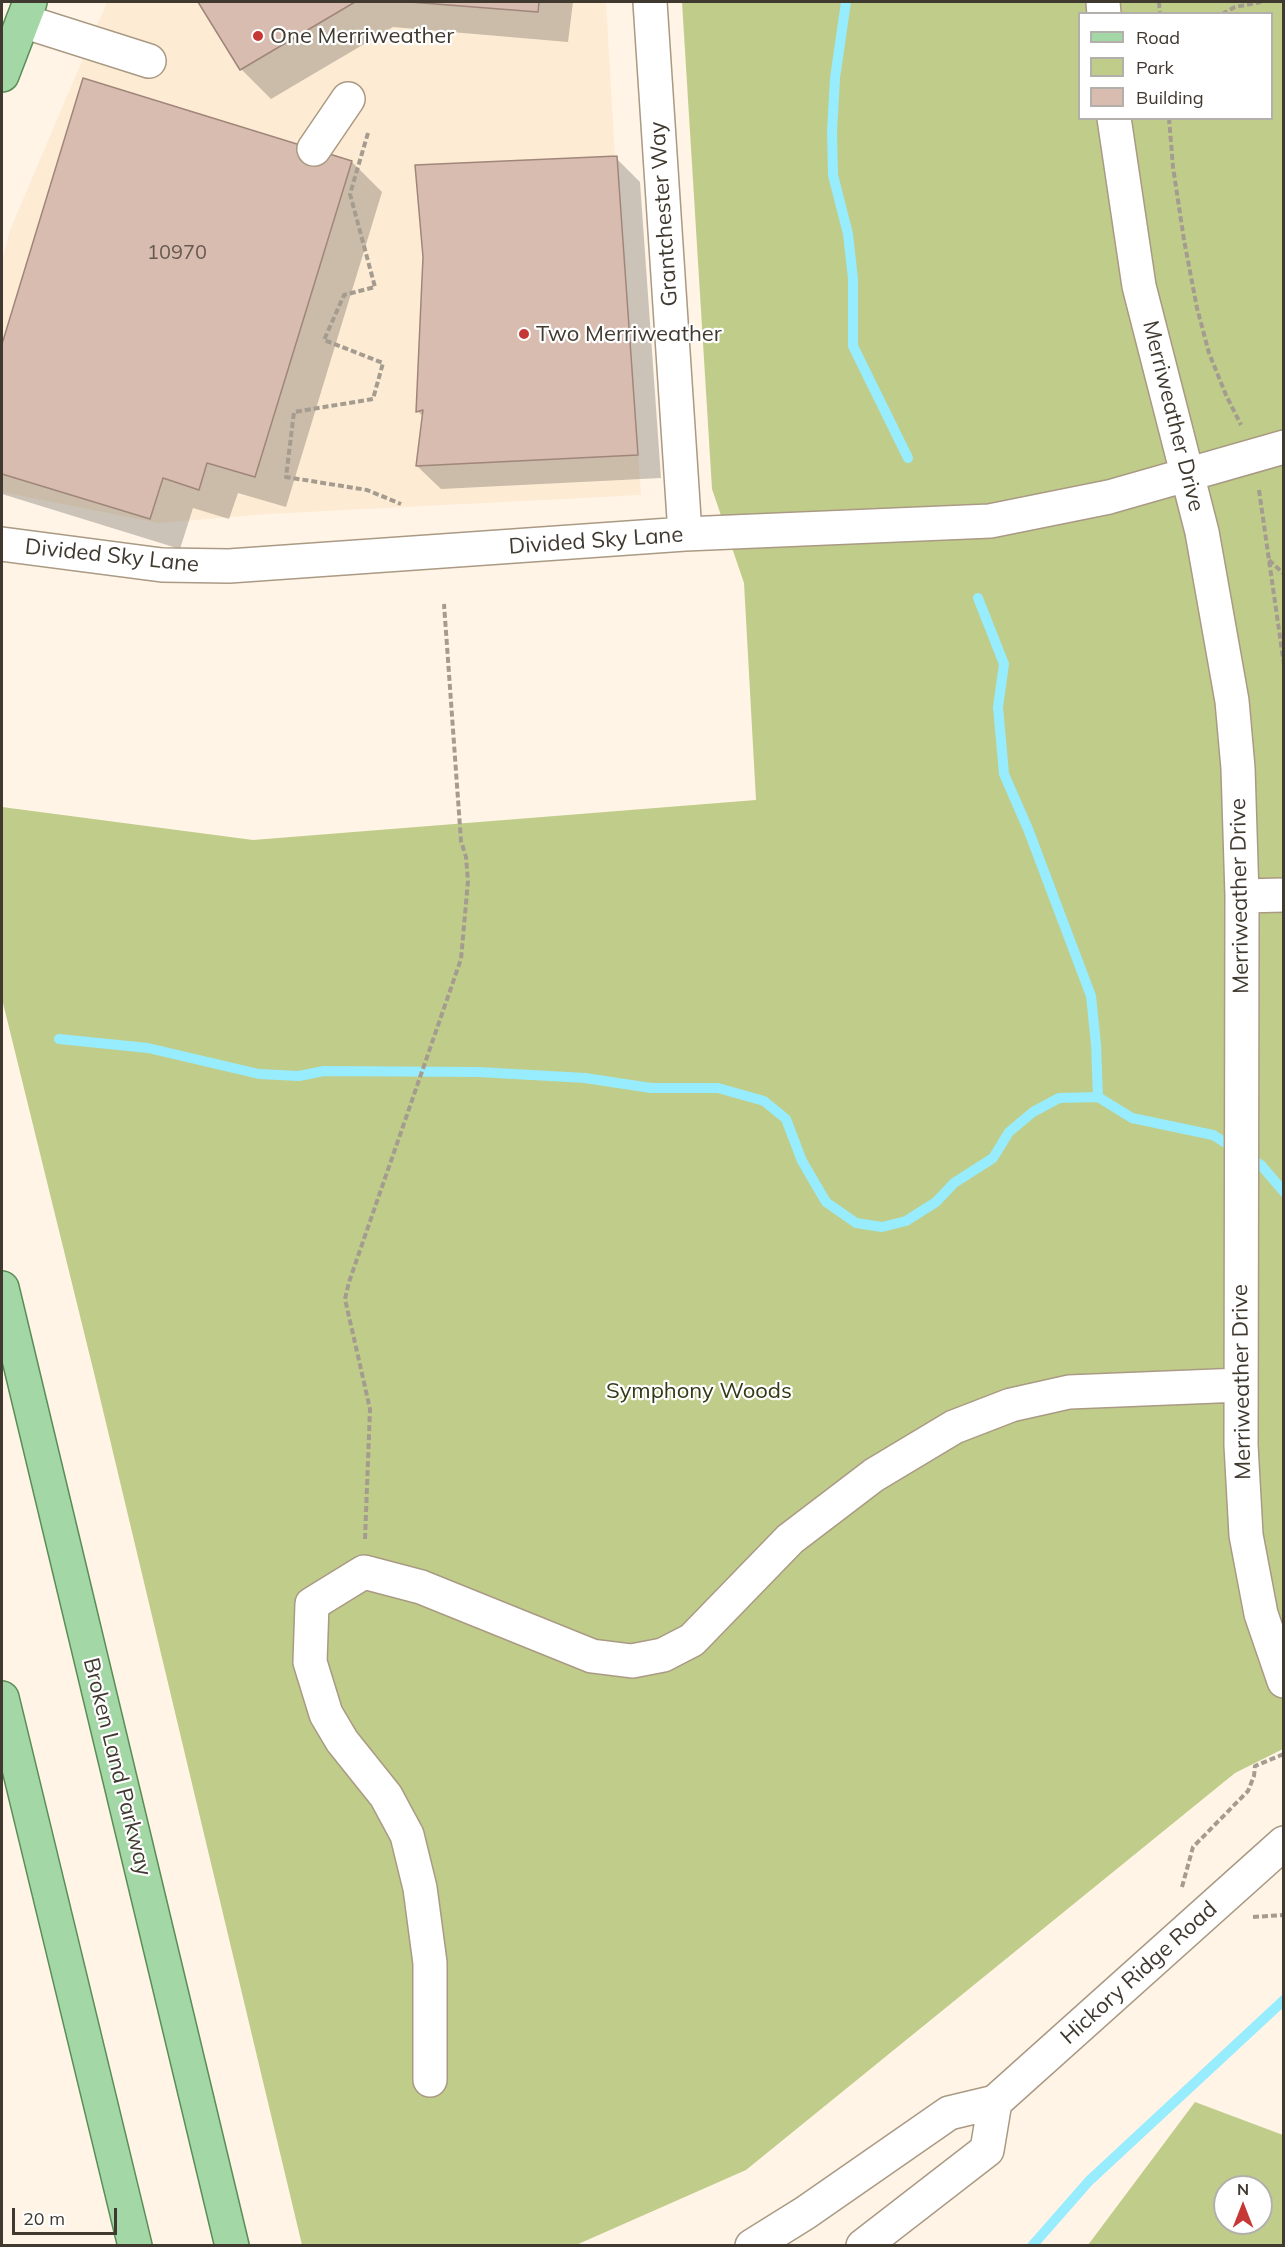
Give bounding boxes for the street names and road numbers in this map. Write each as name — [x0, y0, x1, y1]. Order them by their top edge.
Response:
street label: Grantchester Way — [644, 121, 684, 307]
street label: Merriweather Drive — [1137, 318, 1209, 514]
street label: Divided Sky Lane — [508, 522, 684, 560]
street label: Divided Sky Lane — [24, 534, 200, 578]
street label: Merriweather Drive — [1225, 798, 1255, 994]
street label: Merriweather Drive — [1227, 1284, 1257, 1480]
street label: Broken Land Parkway — [77, 1655, 157, 1879]
street label: Hickory Ridge Road — [1055, 1896, 1223, 2050]

